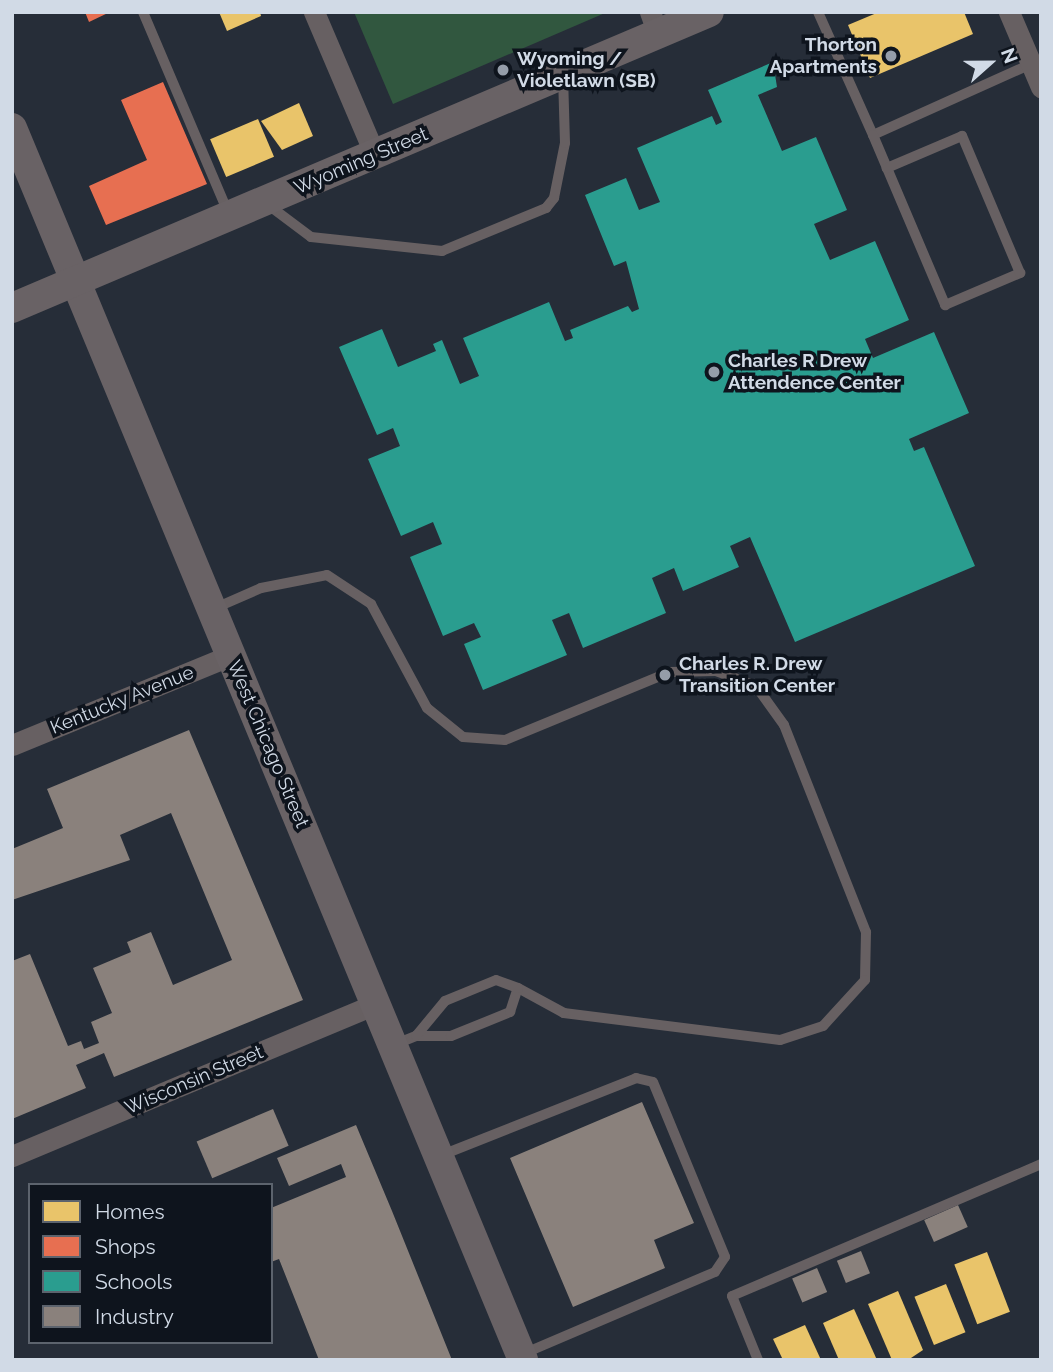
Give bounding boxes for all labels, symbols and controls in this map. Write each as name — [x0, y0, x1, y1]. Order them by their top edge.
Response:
north arrow — [955, 28, 1025, 98]
place label: Thorton Apartments — [769, 34, 877, 78]
text: N — [997, 45, 1022, 66]
place label: Wyoming / Violetlawn (SB) — [517, 48, 656, 92]
marker: Thorton Apartments — [883, 48, 899, 64]
marker: Wyoming / Violetlawn (SB) — [495, 62, 511, 78]
street label: Wyoming Street — [291, 123, 431, 199]
place label: Charles R Drew Attendence Center — [728, 350, 901, 394]
marker: Charles R Drew Attendence Center — [706, 364, 722, 380]
place label: Charles R. Drew Transition Center — [679, 653, 835, 697]
street label: West Chicago Street — [222, 657, 314, 831]
street label: Kentucky Avenue — [46, 661, 198, 739]
marker: Charles R. Drew Transition Center — [657, 667, 673, 683]
street label: Wisconsin Street — [122, 1041, 266, 1119]
legend — [28, 1183, 273, 1344]
text: Homes — [95, 1199, 165, 1224]
text: Shops — [95, 1234, 156, 1259]
text: Schools — [95, 1269, 172, 1294]
text: Industry — [95, 1304, 174, 1329]

